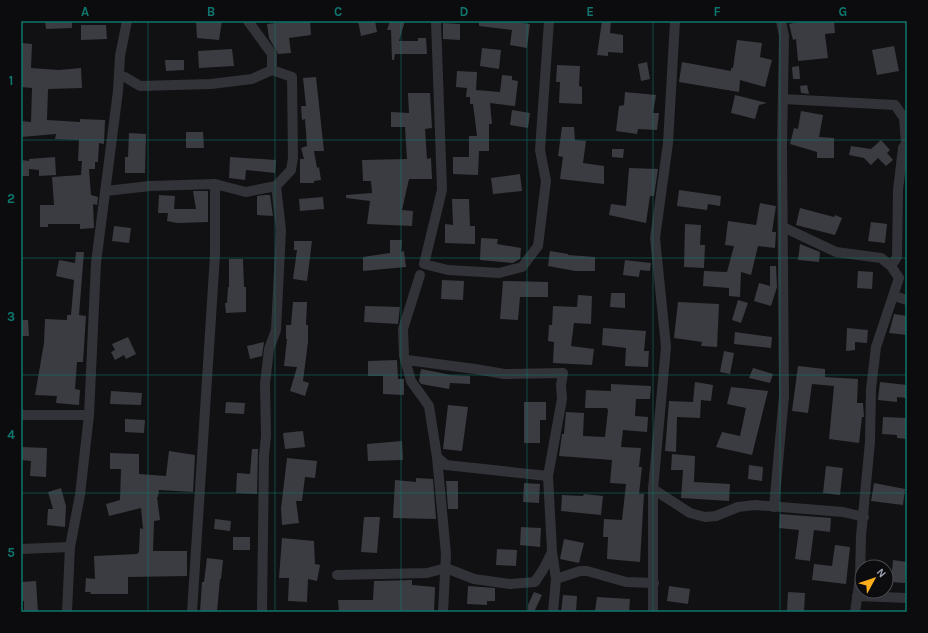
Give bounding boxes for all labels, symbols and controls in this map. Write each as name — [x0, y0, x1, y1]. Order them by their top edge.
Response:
text: A — [81, 4, 89, 19]
text: B — [207, 4, 215, 19]
text: C — [334, 4, 342, 19]
text: D — [460, 4, 469, 19]
text: E — [586, 4, 594, 19]
text: F — [713, 4, 721, 19]
text: G — [839, 4, 847, 19]
text: 1 — [9, 73, 13, 88]
text: 2 — [7, 191, 15, 206]
text: 3 — [7, 309, 15, 324]
text: 4 — [7, 427, 15, 442]
text: 5 — [7, 545, 15, 560]
north arrow — [854, 559, 894, 599]
text: N — [874, 566, 889, 580]

